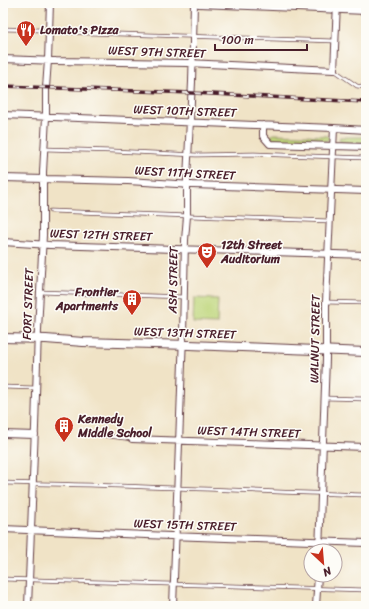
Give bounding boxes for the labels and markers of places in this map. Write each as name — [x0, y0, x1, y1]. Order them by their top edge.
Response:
restaurant icon: Lomato's Pizza — [15, 19, 37, 47]
place label: Lomato's Pizza — [40, 19, 120, 41]
place label: 12th Street Auditorium — [220, 234, 283, 270]
theatre icon: 12th Street Auditorium — [196, 241, 218, 269]
place label: Frontier Apartments — [55, 281, 119, 317]
building icon: Frontier Apartments — [121, 288, 143, 316]
place label: Kennedy Middle School — [77, 408, 152, 444]
building icon: Kennedy Middle School — [53, 415, 75, 443]

